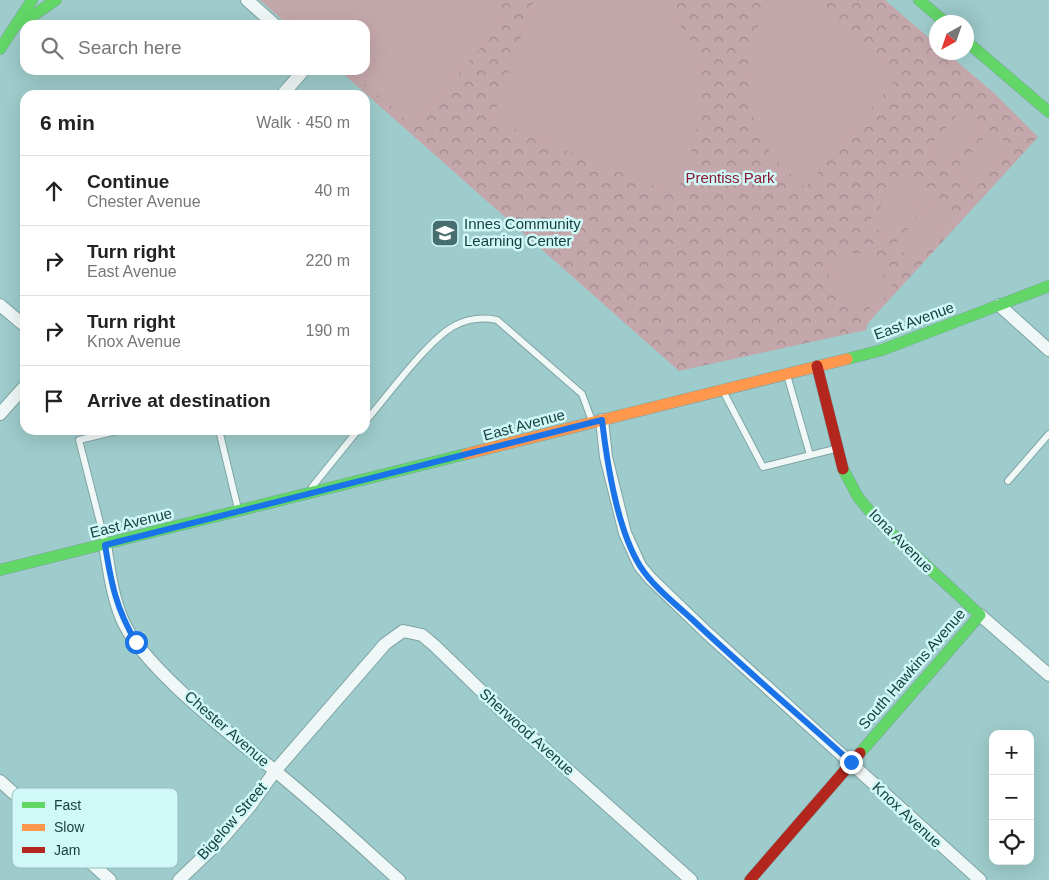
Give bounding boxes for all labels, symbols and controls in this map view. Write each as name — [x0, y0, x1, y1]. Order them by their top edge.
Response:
north arrow — [929, 15, 974, 60]
search box — [20, 20, 370, 75]
icon: search — [38, 34, 66, 62]
text: Search here — [78, 37, 182, 58]
text: 6 min — [40, 111, 95, 134]
text: Walk · 450 m — [256, 114, 350, 131]
park label: Prentiss Park — [685, 169, 775, 186]
text: Continue — [87, 171, 169, 192]
icon: ahead — [40, 177, 68, 205]
text: 40 m — [314, 182, 350, 199]
text: Chester Avenue — [87, 193, 201, 210]
place label: Innes Community Learning Center — [464, 215, 581, 249]
school or university icon: Innes Community Learning Center — [430, 218, 460, 248]
text: Turn right — [87, 241, 175, 262]
icon: right — [40, 247, 68, 275]
text: 220 m — [306, 252, 350, 269]
text: East Avenue — [87, 263, 177, 280]
street label: East Avenue — [871, 298, 956, 343]
text: Turn right — [87, 311, 175, 332]
icon: right — [40, 317, 68, 345]
text: 190 m — [306, 322, 350, 339]
text: Knox Avenue — [87, 333, 181, 350]
icon: arrive — [40, 387, 68, 415]
text: Arrive at destination — [87, 390, 271, 411]
street label: East Avenue — [481, 405, 567, 444]
street label: East Avenue — [88, 504, 174, 541]
street label: Iona Avenue — [866, 505, 937, 576]
street label: South Hawkins Avenue — [855, 605, 969, 732]
route start — [125, 631, 148, 654]
street label: Sherwood Avenue — [477, 685, 578, 779]
street label: Chester Avenue — [182, 687, 273, 770]
map controls — [989, 730, 1034, 865]
button: + — [989, 730, 1034, 775]
route end — [840, 751, 863, 774]
button: − — [989, 775, 1034, 820]
street label: Bigelow Street — [193, 778, 270, 863]
street label: Knox Avenue — [869, 778, 945, 851]
legend — [12, 788, 178, 868]
text: Fast — [54, 797, 81, 813]
text: Slow — [54, 819, 85, 835]
button: locate — [989, 820, 1034, 865]
text: Jam — [54, 842, 80, 858]

